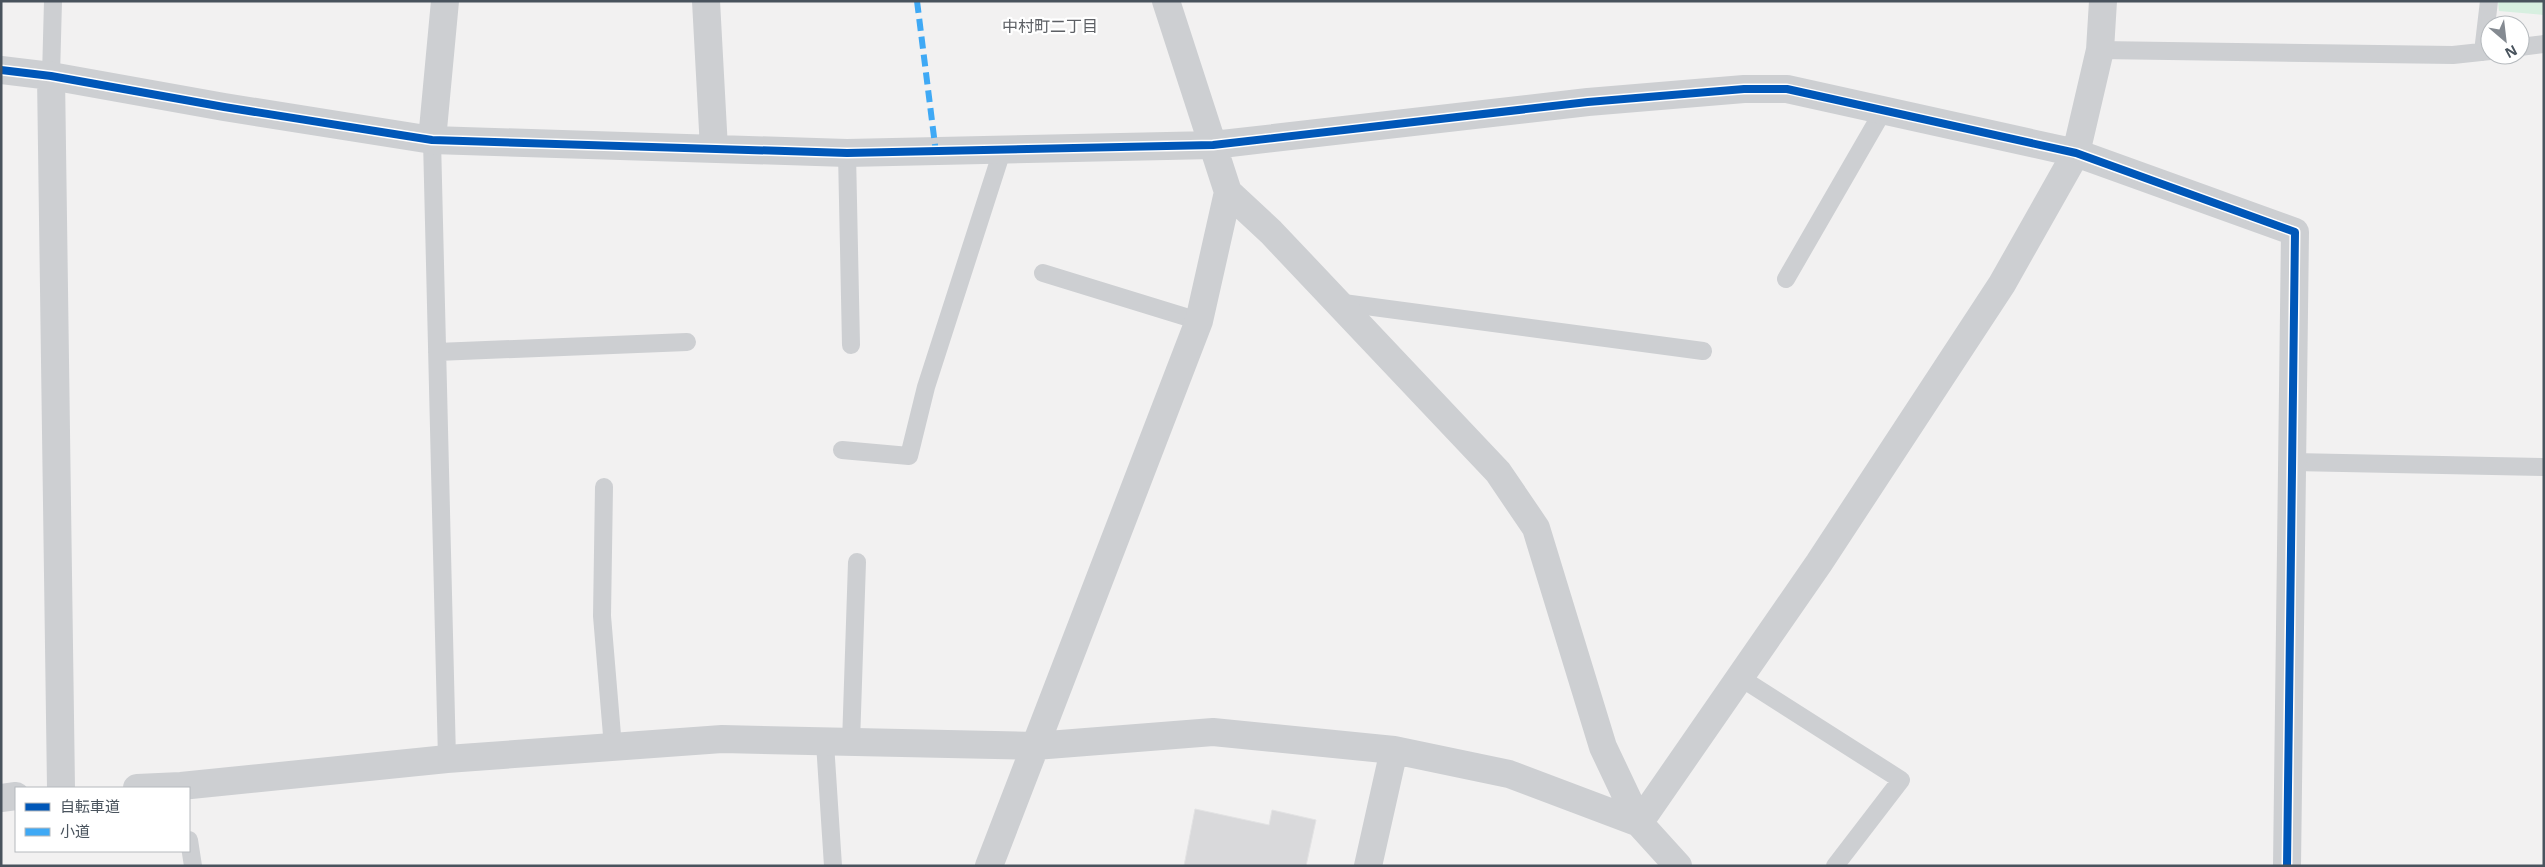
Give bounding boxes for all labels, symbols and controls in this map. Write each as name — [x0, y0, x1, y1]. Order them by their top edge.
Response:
district label: 中村町二丁目 — [1002, 15, 1098, 37]
north arrow — [2480, 15, 2530, 65]
text: N — [2502, 41, 2521, 63]
legend — [15, 787, 190, 852]
text: 自転車道 — [60, 796, 120, 816]
text: 小道 — [60, 821, 90, 841]

